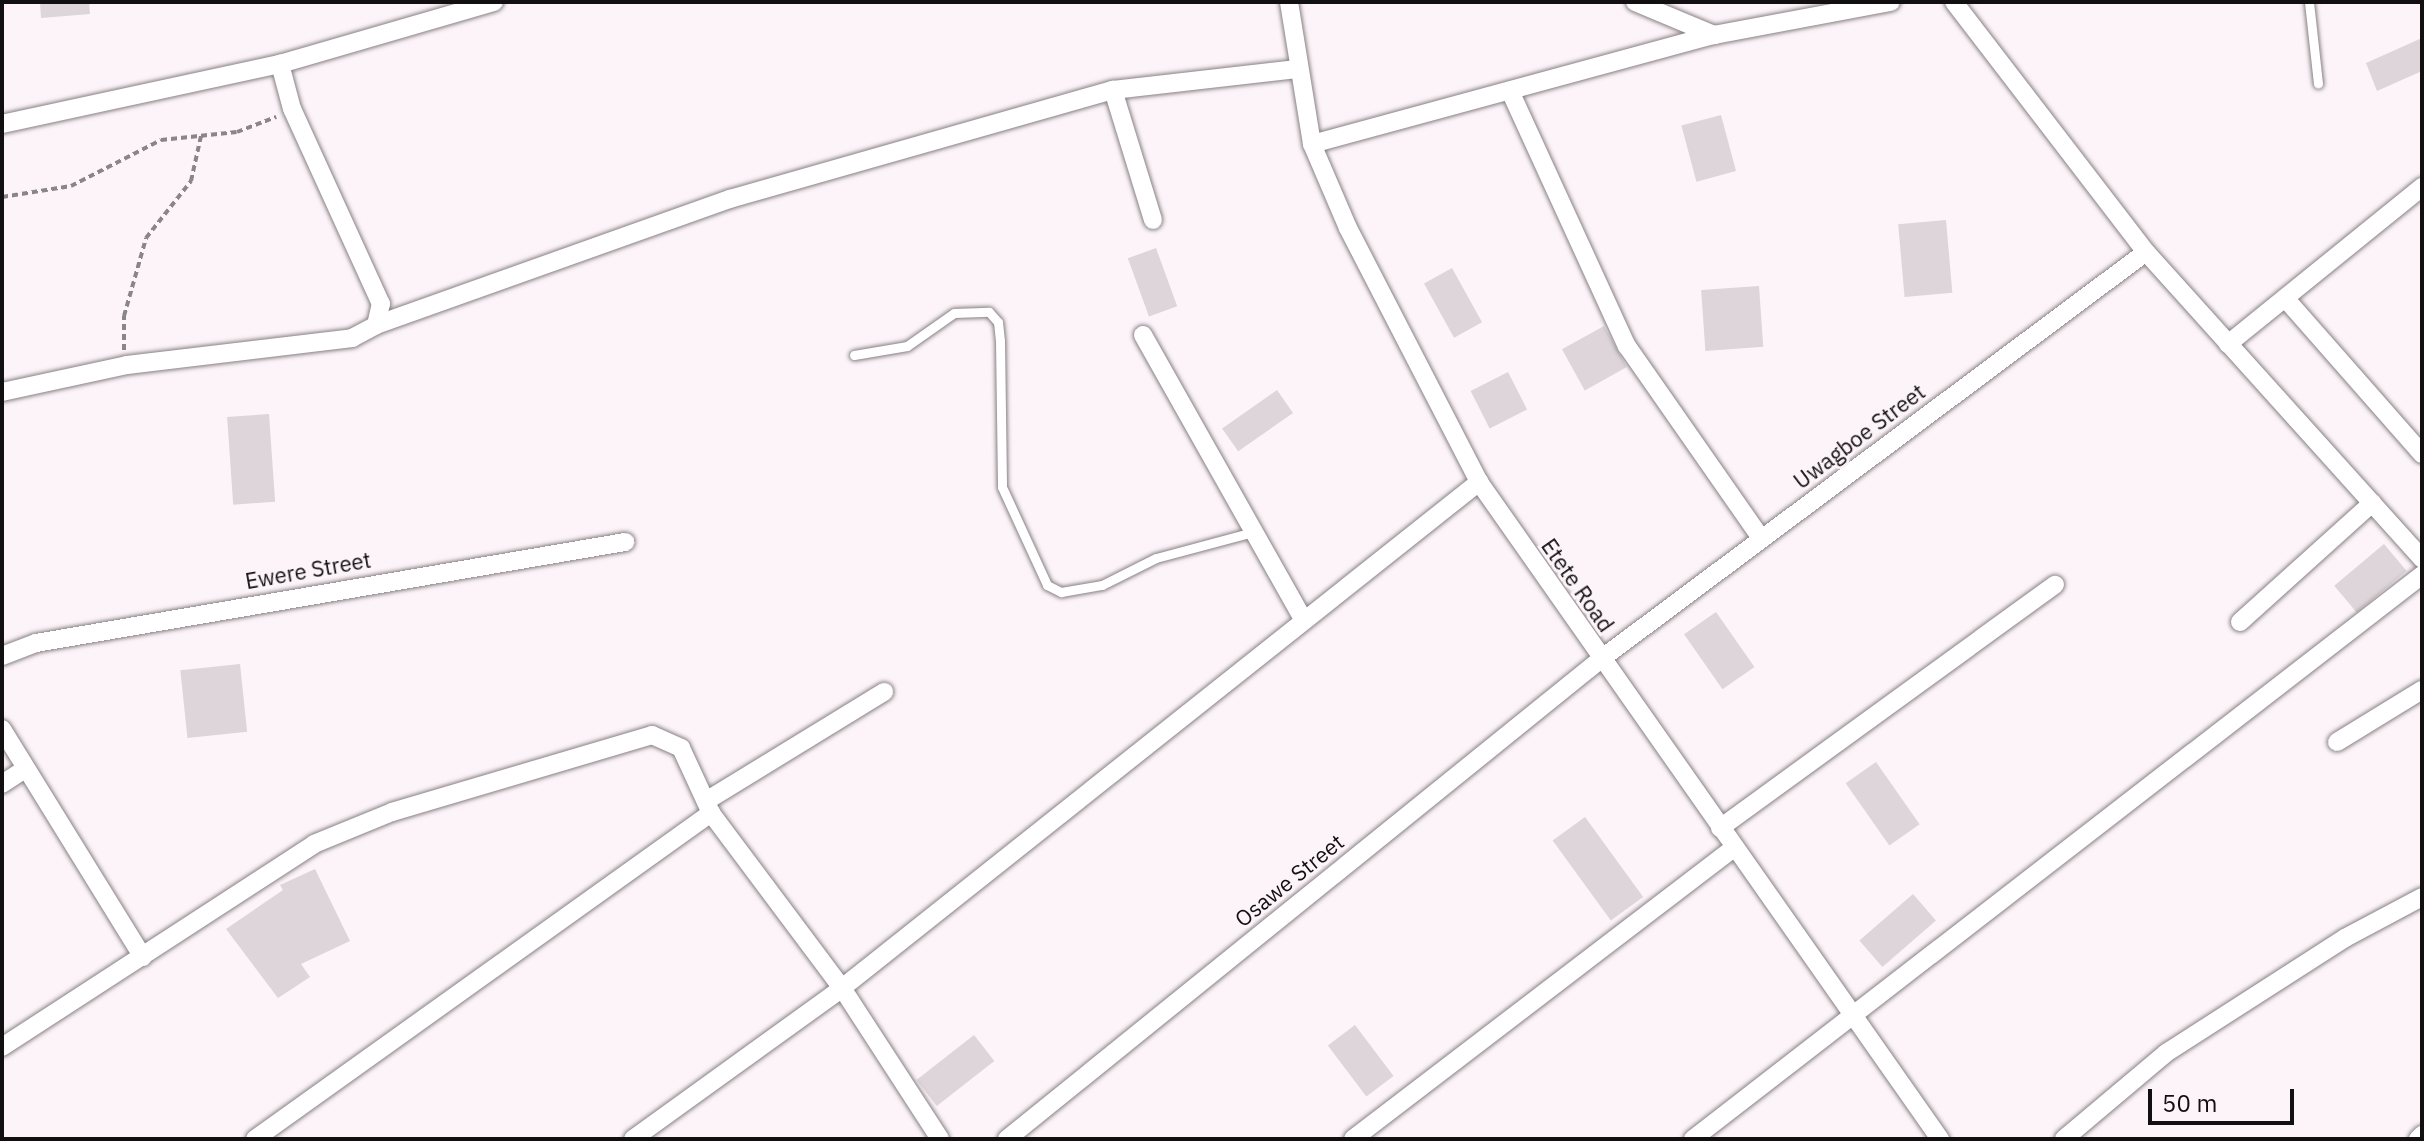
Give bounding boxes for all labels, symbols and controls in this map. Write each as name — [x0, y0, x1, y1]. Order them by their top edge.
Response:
street label: Uwagboe Street — [1788, 378, 1930, 494]
street label: Etete Road — [1536, 533, 1620, 637]
street label: Ewere Street — [243, 546, 373, 594]
street label: Osawe Street — [1229, 828, 1349, 932]
scale bar — [2152, 1073, 2298, 1123]
text: 50 m — [2162, 1087, 2217, 1119]

